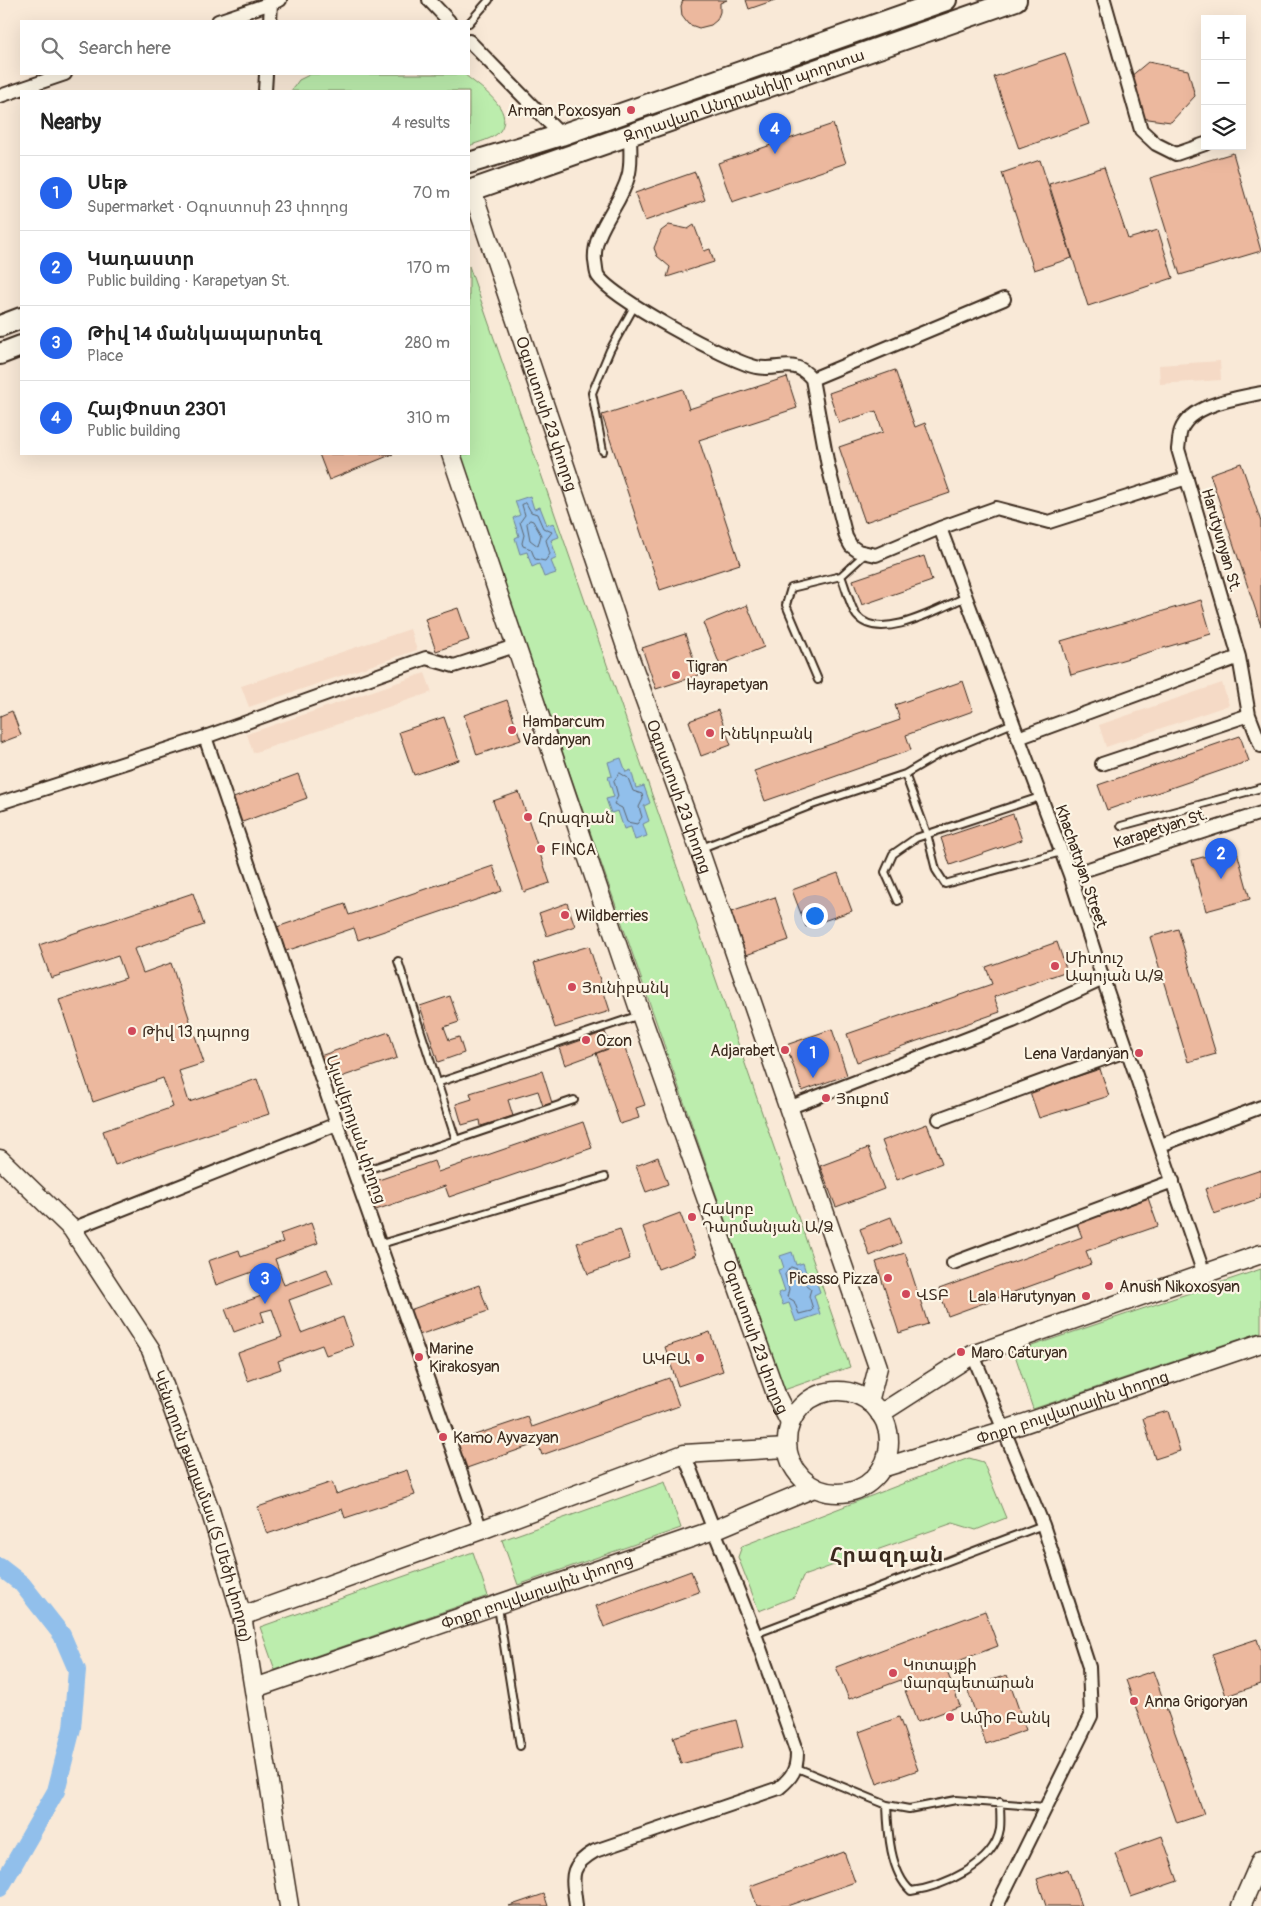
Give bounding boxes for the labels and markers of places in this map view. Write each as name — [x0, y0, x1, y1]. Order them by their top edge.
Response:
place label: Arman Poxosyan — [507, 101, 621, 121]
marker: Arman Poxosyan — [625, 104, 637, 116]
pin: 4 — [759, 113, 791, 154]
place label: Tigran Hayrapetyan — [686, 657, 768, 695]
marker: Tigran Hayrapetyan — [670, 669, 682, 681]
place label: Hambarcum Vardanyan — [522, 712, 605, 750]
marker: Hambarcum Vardanyan — [506, 724, 518, 736]
place label: Ինեկոբանկ — [720, 724, 813, 744]
marker: Ինեկոբանկ — [704, 727, 716, 739]
place label: Հրազդան — [538, 808, 615, 828]
marker: Հրազդան — [522, 811, 534, 823]
pin: 2 — [1205, 838, 1237, 879]
place label: FINCA — [551, 840, 596, 860]
marker: FINCA — [535, 843, 547, 855]
place label: Wildberries — [575, 906, 648, 926]
marker: Wildberries — [559, 909, 571, 921]
place label: Միտուշ Ապոյան Ա/Ձ — [1065, 948, 1164, 986]
marker: Միտուշ Ապոյան Ա/Ձ — [1049, 960, 1061, 972]
place label: Յունիբանկ — [582, 978, 669, 998]
marker: Յունիբանկ — [566, 981, 578, 993]
place label: Թիվ 13 դպրոց — [142, 1022, 250, 1042]
marker: Թիվ 13 դպրոց — [126, 1025, 138, 1037]
place label: Ozon — [596, 1031, 632, 1051]
marker: Ozon — [580, 1034, 592, 1046]
pin: 1 — [797, 1037, 829, 1078]
place label: Adjarabet — [710, 1041, 776, 1061]
marker: Adjarabet — [779, 1044, 791, 1056]
place label: Lena Vardanyan — [1024, 1044, 1129, 1064]
marker: Lena Vardanyan — [1133, 1047, 1145, 1059]
place label: Յուքոմ — [836, 1089, 890, 1109]
marker: Յուքոմ — [820, 1092, 832, 1104]
place label: Հակոբ Դարմանյան Ա/Ձ — [702, 1199, 834, 1237]
marker: Հակոբ Դարմանյան Ա/Ձ — [686, 1211, 698, 1223]
pin: 3 — [249, 1263, 281, 1304]
place label: Picasso Pizza — [789, 1269, 878, 1289]
marker: Picasso Pizza — [882, 1272, 894, 1284]
place label: Anush Nikoxosyan — [1119, 1277, 1240, 1297]
marker: Anush Nikoxosyan — [1103, 1280, 1115, 1292]
place label: ՎՏԲ — [916, 1285, 949, 1305]
place label: Lala Harutynyan — [969, 1287, 1076, 1307]
marker: ՎՏԲ — [900, 1288, 912, 1300]
marker: Lala Harutynyan — [1080, 1290, 1092, 1302]
place label: Marine Kirakosyan — [429, 1339, 500, 1377]
place label: Maro Caturyan — [971, 1343, 1067, 1363]
marker: Maro Caturyan — [955, 1346, 967, 1358]
place label: ԱԿԲԱ — [642, 1349, 690, 1369]
marker: Marine Kirakosyan — [413, 1351, 425, 1363]
marker: ԱԿԲԱ — [694, 1352, 706, 1364]
place label: Kamo Ayvazyan — [453, 1428, 559, 1448]
marker: Kamo Ayvazyan — [437, 1431, 449, 1443]
place label: Կոտայքի մարզպետարան — [903, 1655, 1034, 1693]
marker: Կոտայքի մարզպետարան — [887, 1667, 899, 1679]
place label: Anna Grigoryan — [1144, 1692, 1248, 1712]
marker: Anna Grigoryan — [1128, 1695, 1140, 1707]
place label: Ամիօ Բանկ — [960, 1708, 1051, 1728]
marker: Ամիօ Բանկ — [944, 1711, 956, 1723]

